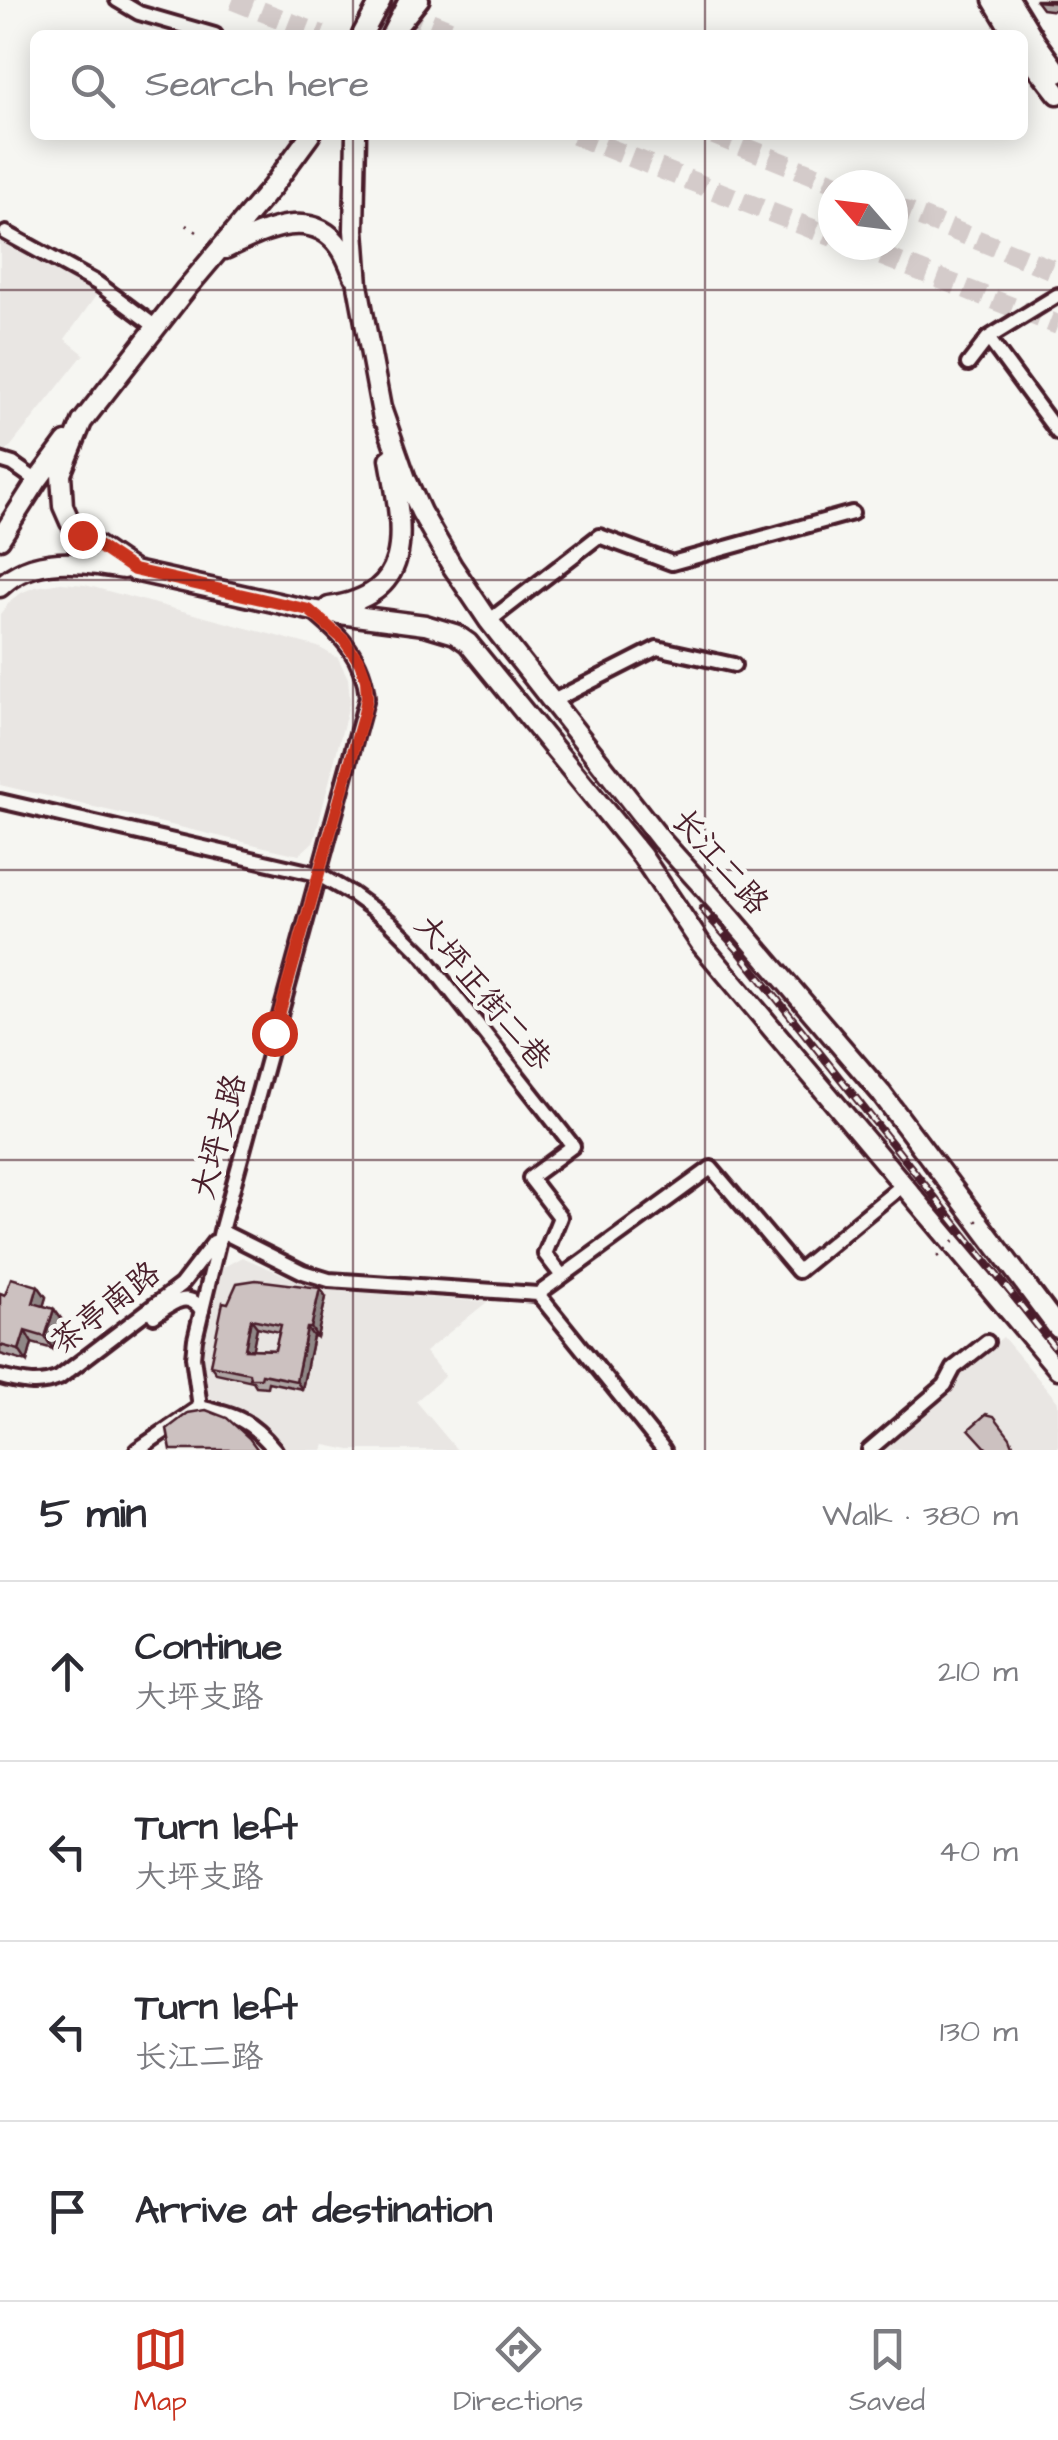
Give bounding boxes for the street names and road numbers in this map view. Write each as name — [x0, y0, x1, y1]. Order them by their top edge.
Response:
street label: 长江二路 — [661, 799, 779, 925]
street label: 大坪正街二巷 — [404, 905, 562, 1081]
street label: 大坪支路 — [181, 1069, 258, 1204]
street label: 茶亭南路 — [42, 1251, 170, 1365]

